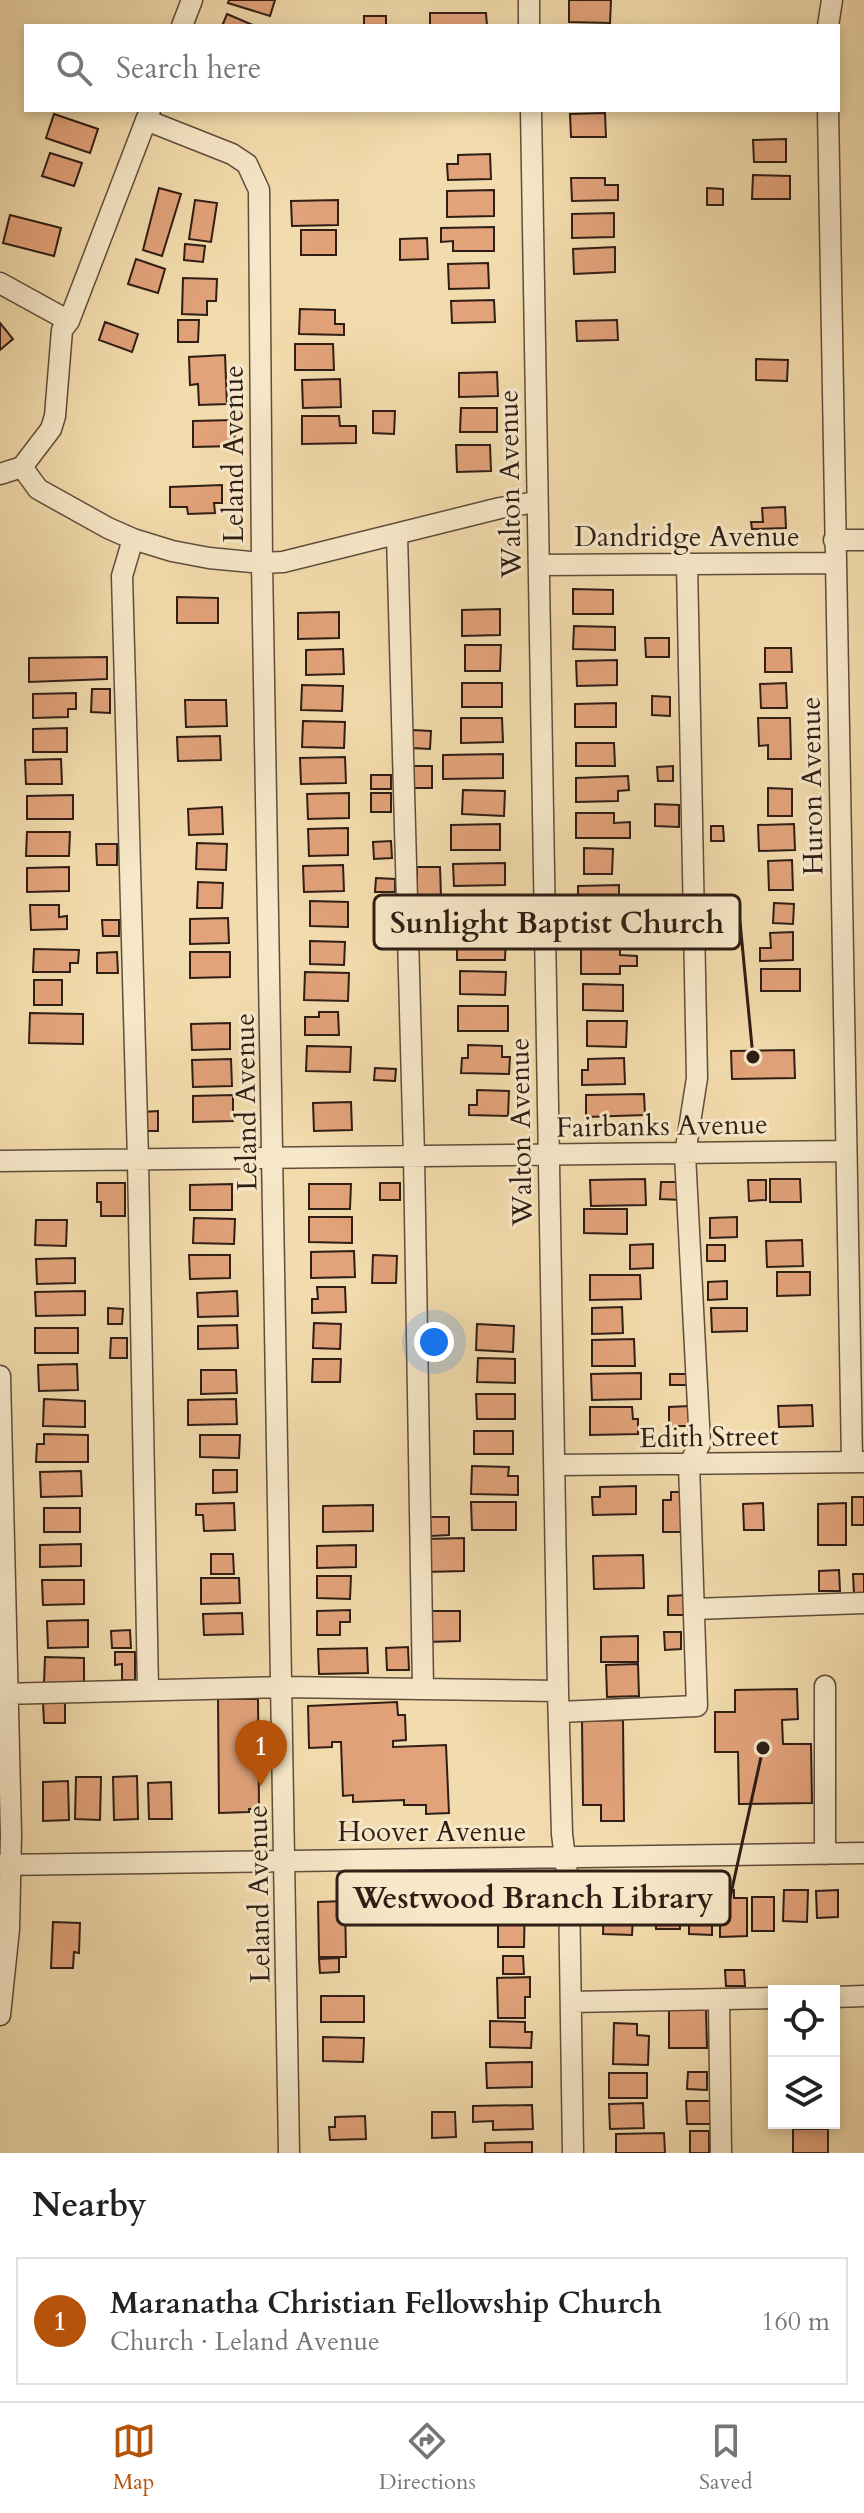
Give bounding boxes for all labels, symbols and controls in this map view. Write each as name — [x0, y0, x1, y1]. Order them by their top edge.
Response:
search box — [24, 24, 840, 112]
icon: search — [52, 46, 96, 90]
text: Search here — [116, 48, 261, 89]
street label: Leland Avenue — [215, 365, 253, 543]
street label: Walton Avenue — [489, 389, 531, 579]
street label: Dandridge Avenue — [574, 518, 800, 556]
street label: Huron Avenue — [791, 696, 833, 875]
callout: Sunlight Baptist Church — [374, 895, 740, 949]
text: Sunlight Baptist Church — [390, 903, 724, 944]
street label: Leland Avenue — [225, 1013, 267, 1191]
street label: Walton Avenue — [500, 1037, 542, 1227]
street label: Fairbanks Avenue — [556, 1105, 768, 1147]
your location — [414, 1322, 454, 1362]
street label: Edith Street — [639, 1417, 779, 1457]
pin: 1 — [235, 1720, 287, 1786]
street label: Leland Avenue — [238, 1805, 280, 1983]
street label: Hoover Avenue — [337, 1813, 527, 1851]
callout: Westwood Branch Library — [337, 1871, 730, 1925]
text: Westwood Branch Library — [351, 1878, 714, 1919]
map controls — [768, 1985, 840, 2129]
button: locate — [768, 1985, 840, 2057]
button: layers — [768, 2057, 840, 2129]
text: Nearby — [32, 2182, 147, 2228]
text: Maranatha Christian Fellowship Church — [110, 2283, 662, 2324]
text: 1 — [53, 2304, 67, 2339]
text: 160 m — [761, 2304, 830, 2339]
text: Church · Leland Avenue — [110, 2324, 380, 2359]
tab: Map — [112, 2419, 156, 2497]
tab: Directions — [379, 2419, 476, 2497]
tab: Saved — [699, 2419, 752, 2497]

